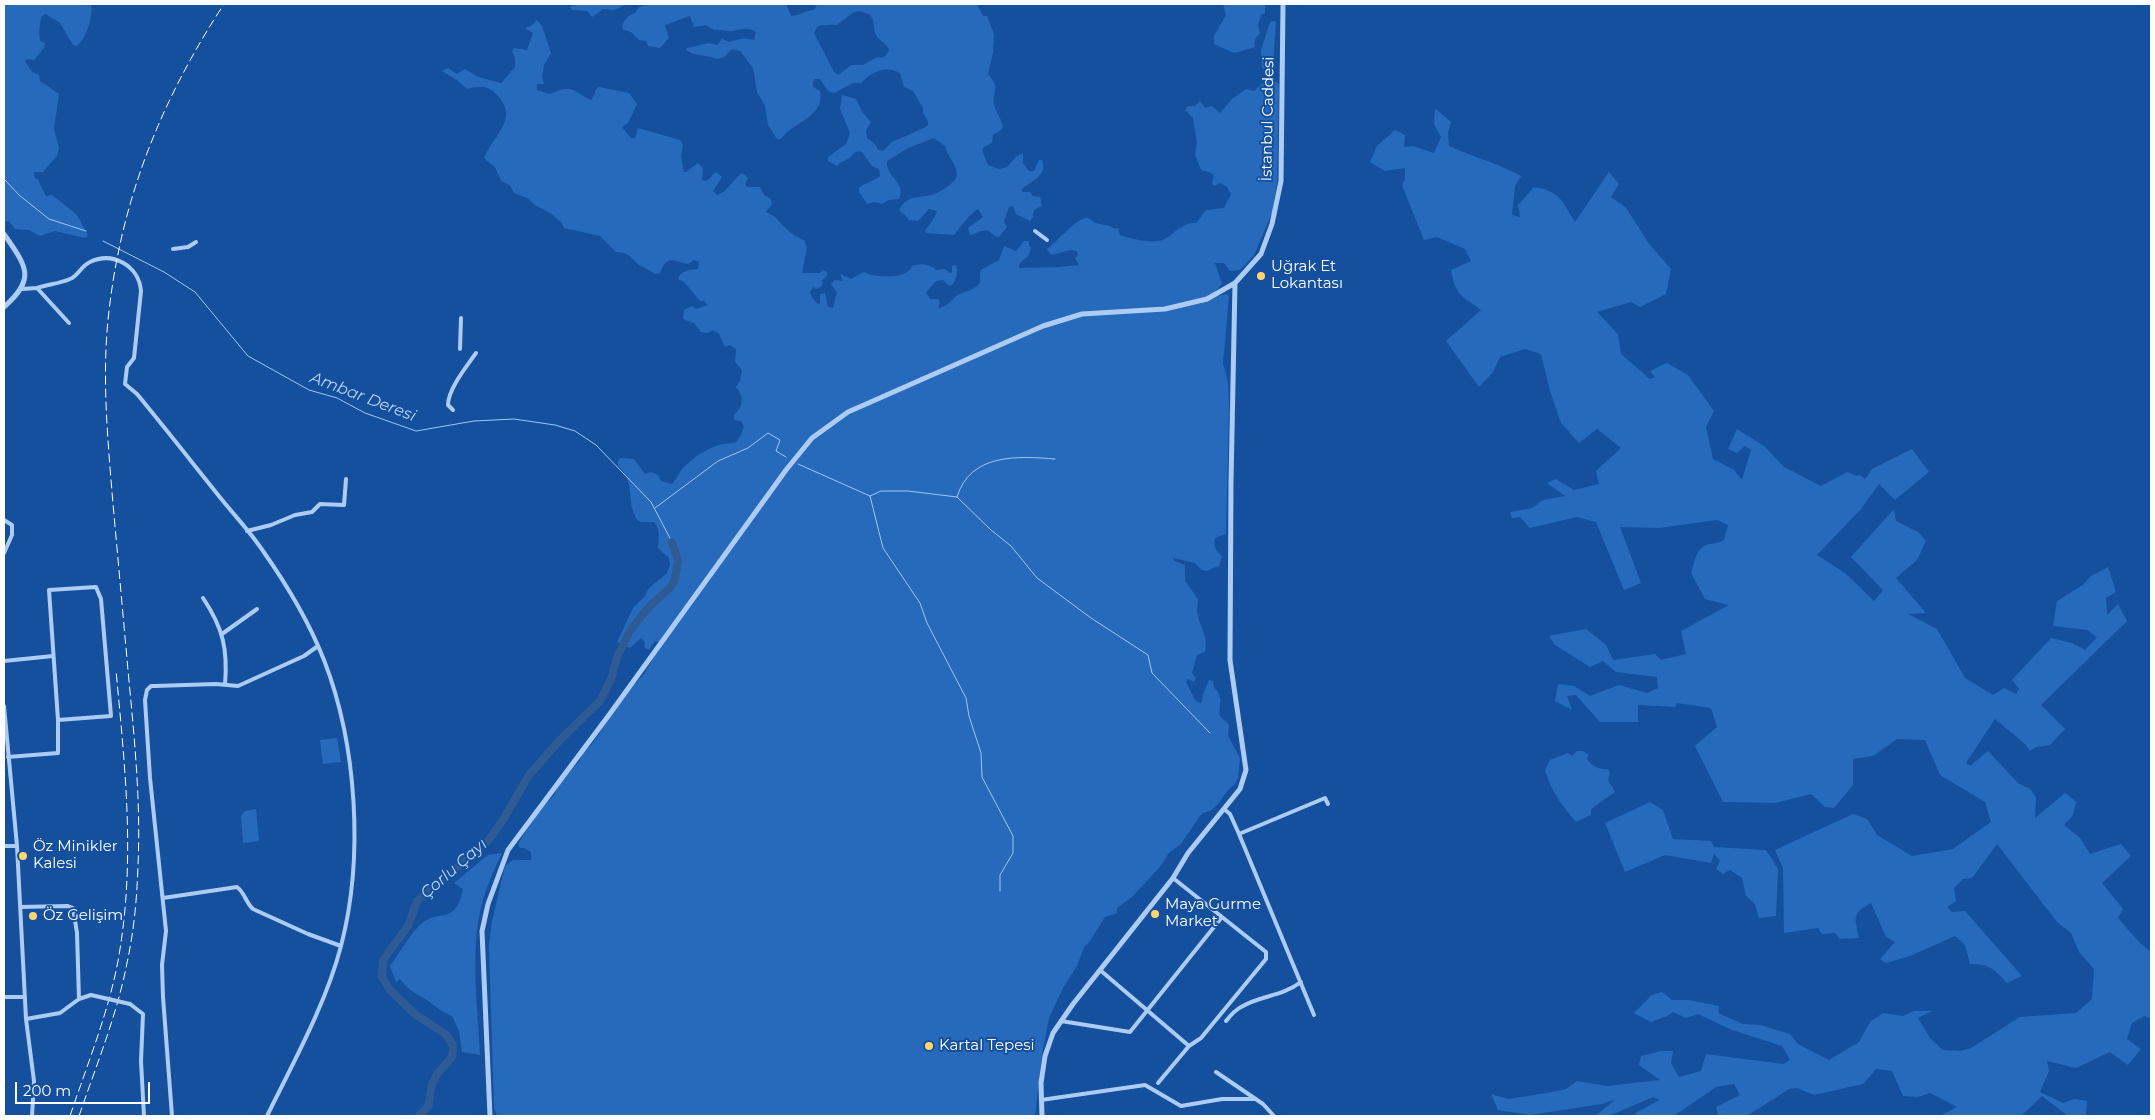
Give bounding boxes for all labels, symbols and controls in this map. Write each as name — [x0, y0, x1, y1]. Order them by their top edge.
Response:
street label: İstanbul Caddesi — [1258, 56, 1278, 182]
place label: Uğrak Et Lokantası — [1271, 258, 1343, 293]
marker: Uğrak Et Lokantası — [1255, 270, 1267, 282]
water label: Ambar Deresi — [307, 368, 419, 426]
water label: Çorlu Çayı — [417, 835, 491, 903]
place label: Öz Minikler Kalesi — [33, 838, 118, 873]
marker: Öz Minikler Kalesi — [17, 850, 29, 862]
place label: Maya Gurme Market — [1165, 896, 1261, 931]
place label: Öz Gelişim — [43, 907, 123, 925]
marker: Maya Gurme Market — [1149, 908, 1161, 920]
marker: Öz Gelişim — [27, 910, 39, 922]
place label: Kartal Tepesi — [939, 1037, 1035, 1055]
marker: Kartal Tepesi — [923, 1040, 935, 1052]
scale bar — [18, 1072, 152, 1104]
text: 200 m — [23, 1081, 71, 1100]

